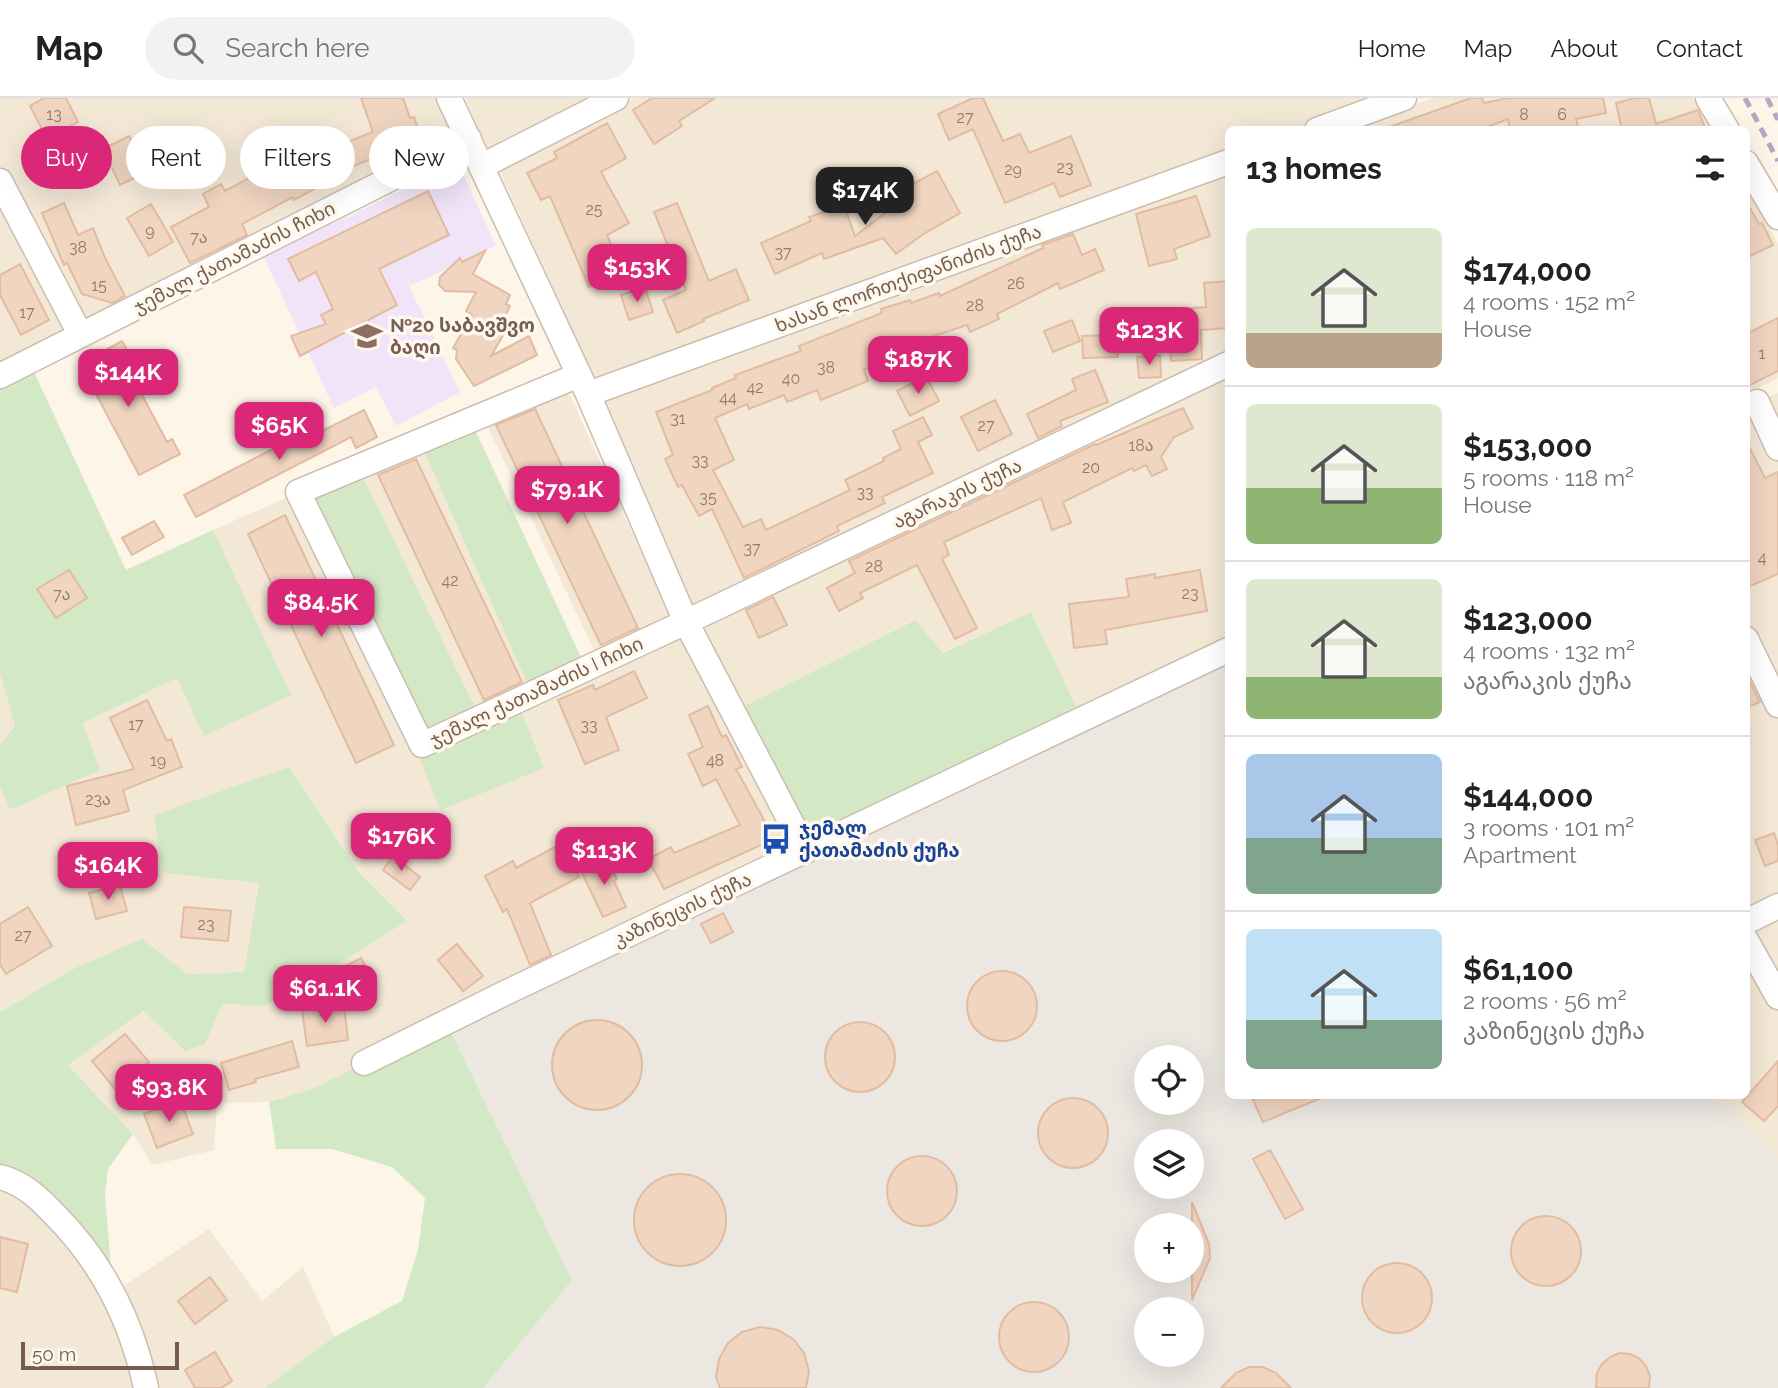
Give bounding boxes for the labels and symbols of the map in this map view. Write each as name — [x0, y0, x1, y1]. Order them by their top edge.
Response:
house number: 13 — [46, 105, 62, 124]
house number: 8 — [1519, 105, 1529, 124]
house number: 6 — [1557, 105, 1567, 124]
house number: 27 — [957, 108, 974, 127]
house number: 23 — [1057, 158, 1073, 177]
house number: 29 — [1004, 160, 1022, 179]
pin: $174K — [816, 167, 914, 227]
street label: ჯემალ ქათამაძის ჩიხი — [129, 196, 340, 319]
house number: 25 — [585, 200, 603, 219]
street label: ხასან ლორთქიფანიძის ქუჩა — [772, 219, 1045, 338]
house number: 9 — [145, 221, 155, 240]
house number: 7ა — [190, 228, 208, 247]
house number: 38 — [69, 238, 87, 257]
house number: 37 — [774, 243, 792, 262]
pin: $153K — [588, 244, 686, 304]
house number: 26 — [1007, 274, 1025, 293]
house number: 15 — [91, 276, 107, 295]
house number: 28 — [966, 296, 984, 315]
house number: 17 — [19, 303, 35, 322]
pin: $123K — [1100, 308, 1198, 367]
place label: №20 საბავშვო ბაღი — [390, 314, 535, 360]
school or university icon: №20 საბავშვო ბაღი — [350, 319, 384, 353]
pin: $187K — [869, 336, 967, 396]
house number: 1 — [1759, 344, 1766, 363]
pin: $144K — [79, 350, 177, 409]
house number: 38 — [817, 358, 835, 377]
house number: 40 — [782, 369, 800, 388]
house number: 42 — [746, 378, 764, 397]
house number: 44 — [719, 388, 737, 407]
pin: $65K — [238, 402, 320, 462]
house number: 31 — [670, 409, 686, 428]
house number: 27 — [978, 416, 995, 435]
house number: 18ა — [1128, 436, 1154, 455]
house number: 33 — [691, 451, 709, 470]
street label: აგარაკის ქუჩა — [889, 454, 1025, 533]
house number: 20 — [1082, 458, 1100, 477]
pin: $79.1K — [510, 466, 624, 526]
house number: 33 — [856, 483, 874, 502]
house number: 35 — [699, 488, 717, 507]
house number: 37 — [743, 539, 761, 558]
house number: 4 — [1758, 548, 1767, 567]
house number: 28 — [865, 557, 883, 576]
house number: 42 — [441, 571, 459, 590]
pin: $84.5K — [264, 580, 378, 639]
house number: 23 — [1182, 584, 1198, 603]
house number: 7ა — [53, 585, 71, 604]
street label: ჯემალ ქათამაძის I ჩიხი — [426, 632, 647, 752]
house number: 17 — [128, 715, 144, 734]
house number: 33 — [580, 716, 598, 735]
house number: 19 — [150, 751, 166, 770]
house number: 48 — [706, 751, 724, 770]
house number: 23ა — [85, 790, 111, 809]
pin: $176K — [352, 814, 450, 873]
place label: ჯემალ ქათამაძის ქუჩა — [799, 817, 960, 862]
bus stop icon: ჯემალ ქათამაძის ქუჩა — [759, 822, 793, 856]
pin: $113K — [555, 828, 653, 887]
pin: $164K — [59, 842, 157, 902]
street label: კაზინეცის ქუჩა — [609, 867, 755, 952]
house number: 23 — [198, 915, 214, 934]
house number: 27 — [15, 926, 32, 945]
pin: $61.1K — [268, 965, 382, 1025]
pin: $93.8K — [112, 1065, 226, 1124]
scale bar — [21, 1339, 178, 1371]

